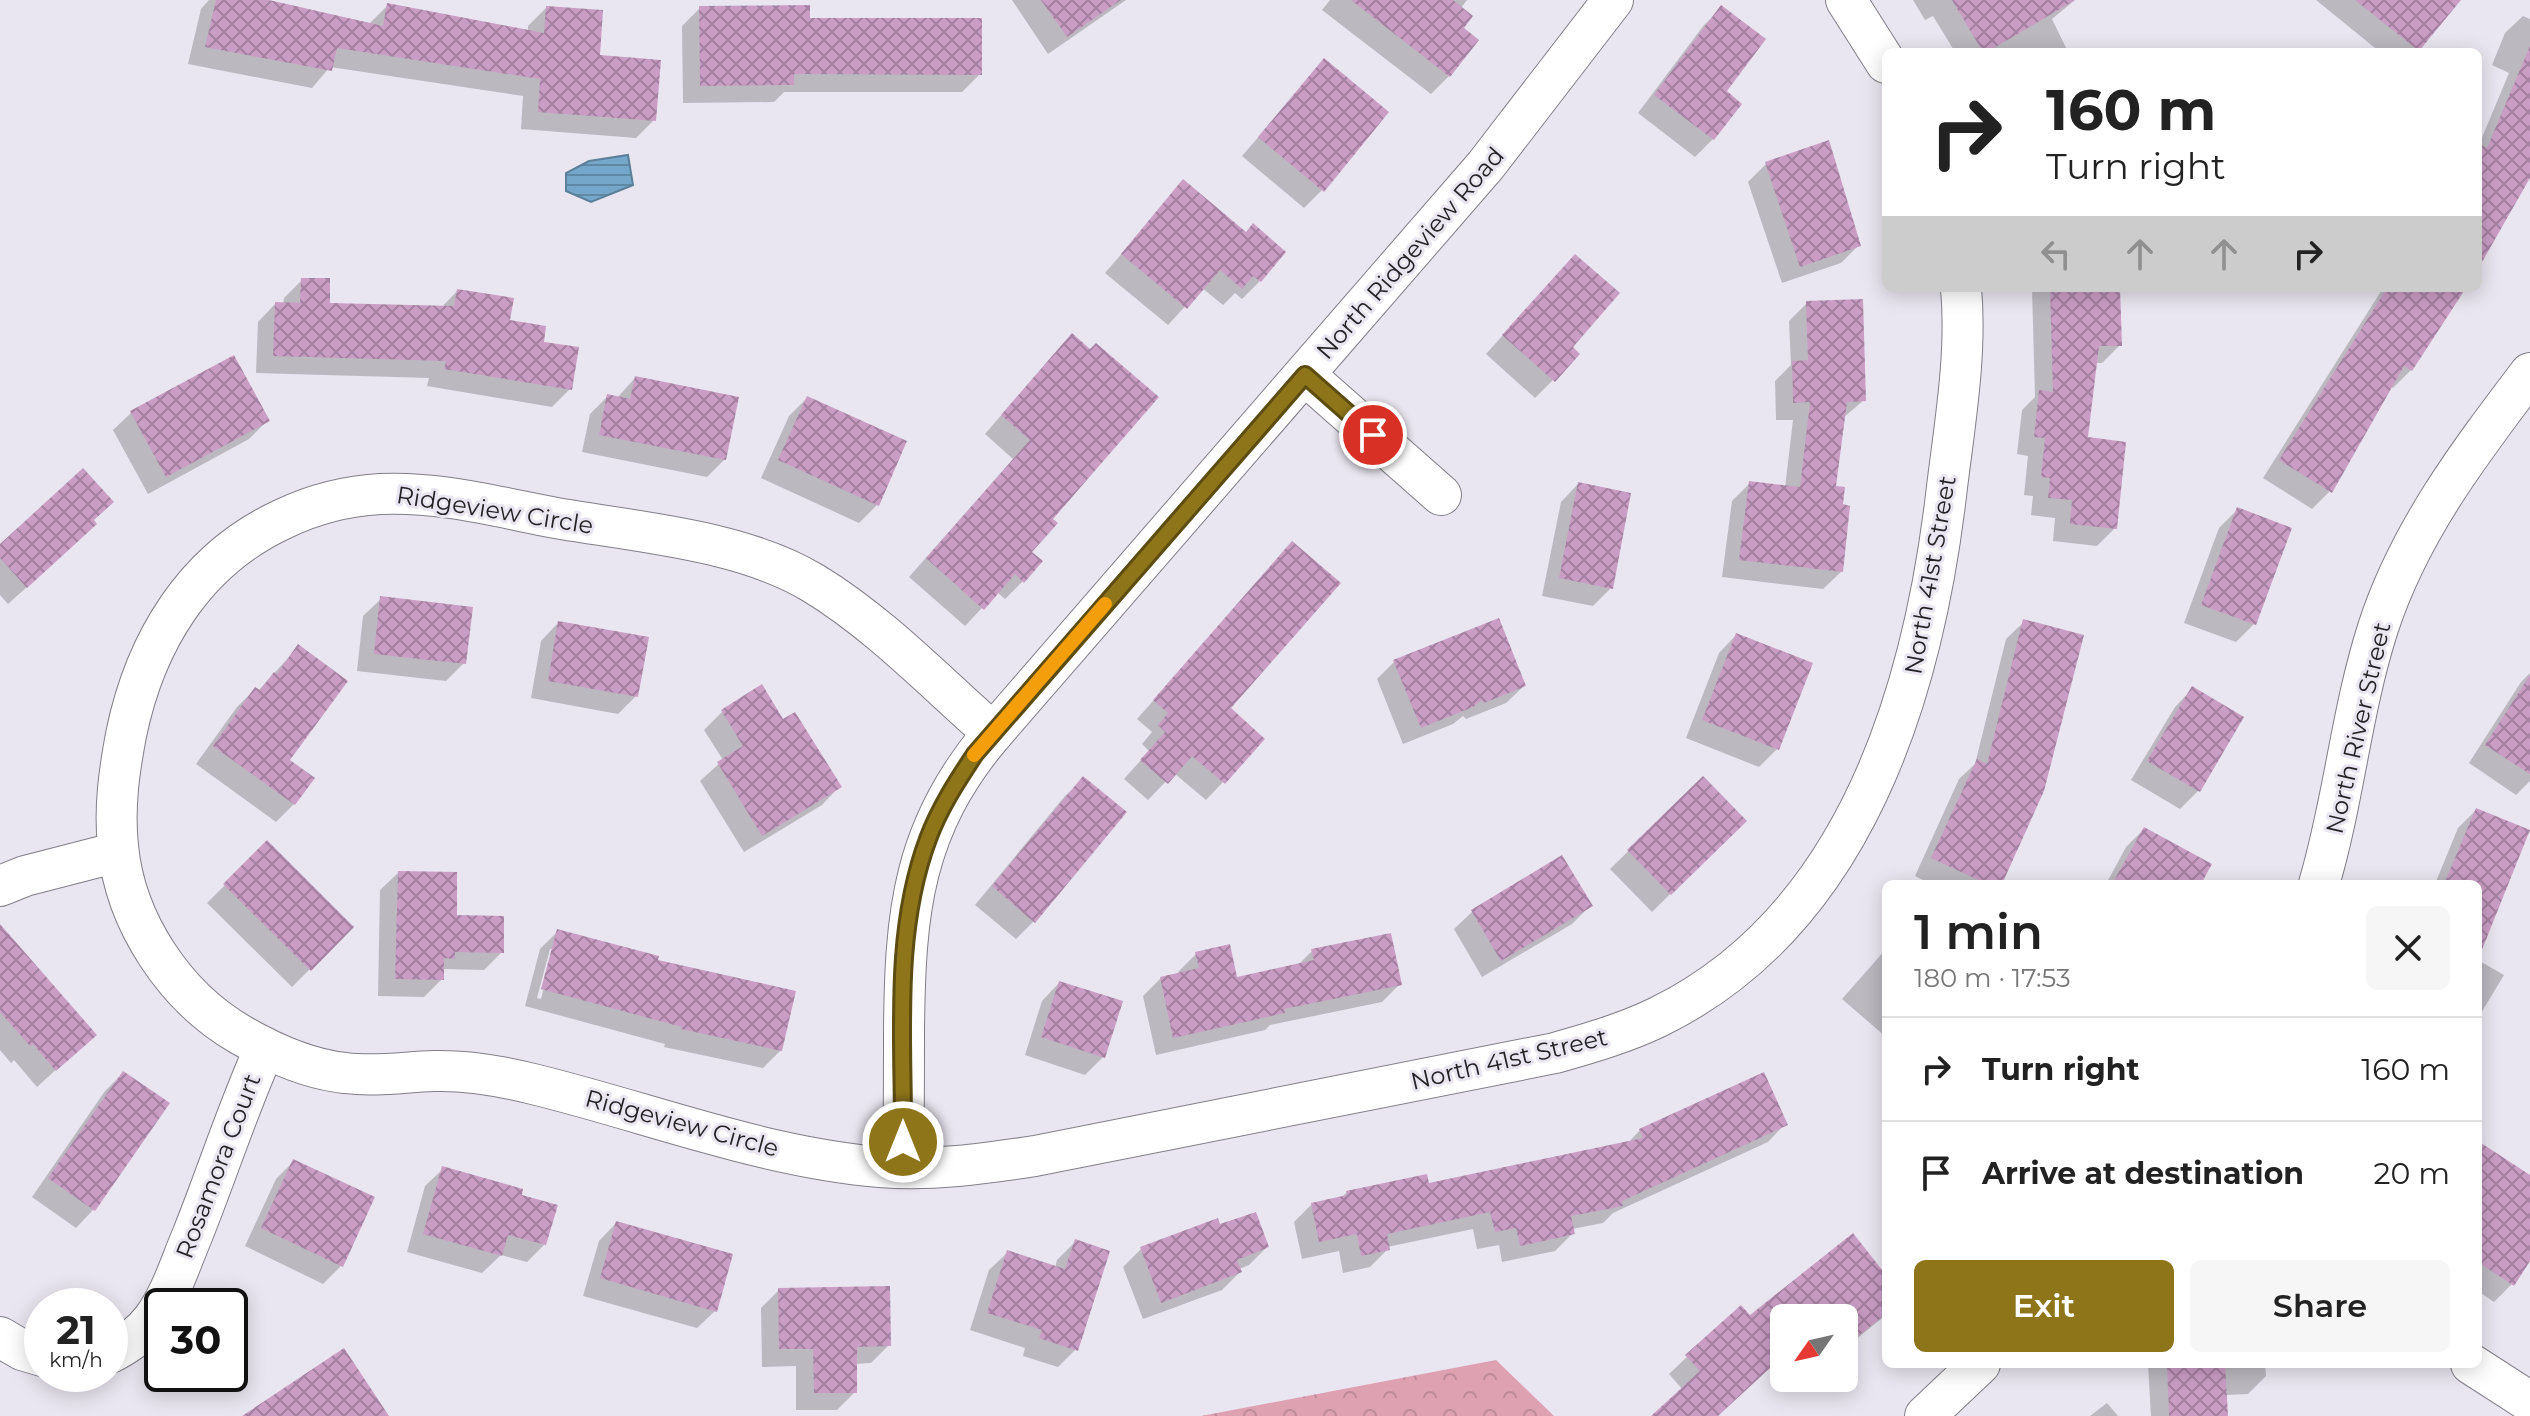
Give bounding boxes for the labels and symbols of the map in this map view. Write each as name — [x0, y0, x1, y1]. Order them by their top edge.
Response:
street label: North Ridgeview Road — [1310, 141, 1510, 365]
pin — [1339, 401, 1407, 469]
street label: North 41st Street — [1898, 473, 1962, 677]
street label: Ridgeview Circle — [394, 480, 596, 540]
street label: North River Street — [2320, 619, 2397, 837]
street label: North 41st Street — [1408, 1022, 1610, 1096]
street label: Rosamora Court — [169, 1069, 267, 1262]
street label: Ridgeview Circle — [582, 1083, 782, 1163]
position arrow — [861, 1100, 945, 1184]
speed limit sign: 30 — [144, 1288, 248, 1392]
north arrow — [1770, 1304, 1858, 1392]

